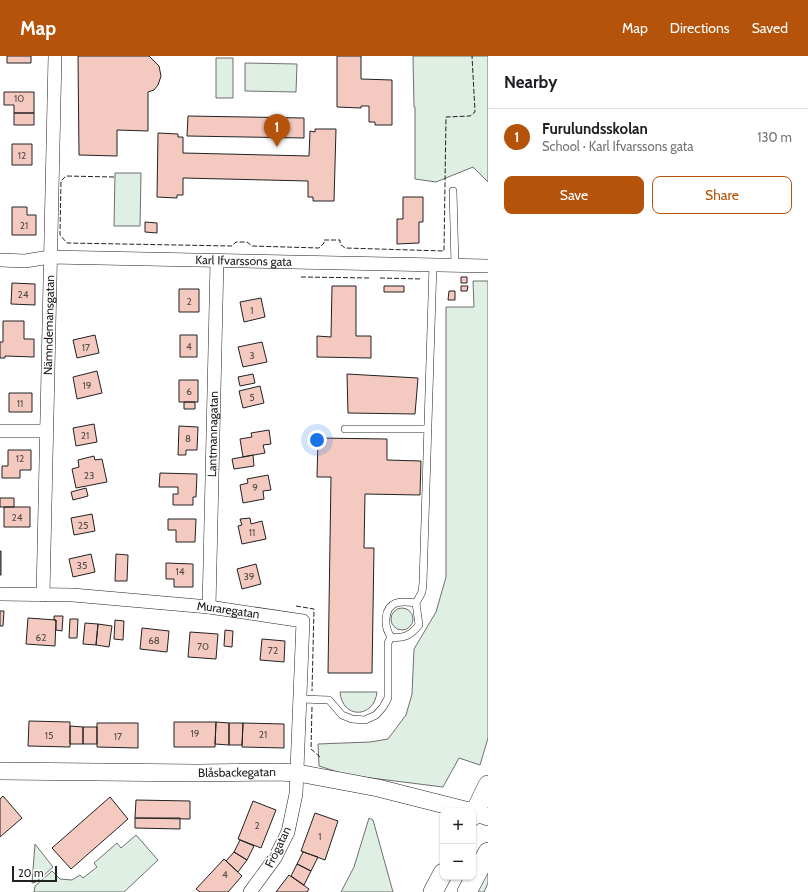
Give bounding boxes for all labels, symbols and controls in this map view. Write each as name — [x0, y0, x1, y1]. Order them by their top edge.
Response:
text: Map — [20, 17, 56, 40]
text: Map — [622, 19, 648, 37]
text: Directions — [670, 19, 730, 37]
text: Saved — [752, 19, 788, 37]
text: Nearby — [504, 72, 557, 92]
house number: 10 — [14, 92, 24, 105]
pin: 1 — [264, 114, 290, 147]
text: Furulundsskolan — [542, 120, 648, 138]
text: 1 — [515, 129, 519, 145]
text: 130 m — [757, 129, 792, 145]
text: School · Karl Ifvarssons gata — [542, 138, 693, 154]
house number: 12 — [18, 149, 26, 162]
button: Save — [504, 176, 644, 214]
button: Share — [652, 176, 792, 214]
house number: 21 — [20, 219, 28, 232]
street label: Karl Ifvarssons gata — [195, 252, 292, 269]
street label: Nämndemansgatan — [40, 274, 57, 375]
house number: 24 — [17, 288, 29, 301]
house number: 2 — [186, 295, 192, 308]
house number: 1 — [250, 304, 254, 317]
house number: 4 — [186, 340, 192, 353]
house number: 17 — [82, 341, 90, 354]
house number: 3 — [249, 349, 255, 362]
house number: 19 — [83, 379, 92, 392]
house number: 6 — [186, 385, 192, 398]
street label: Lantmannagatan — [204, 391, 221, 477]
house number: 5 — [249, 391, 255, 404]
house number: 11 — [17, 397, 23, 410]
house number: 21 — [81, 429, 89, 442]
your location — [307, 430, 327, 450]
house number: 8 — [185, 432, 191, 445]
house number: 12 — [16, 452, 24, 465]
house number: 23 — [84, 469, 94, 482]
house number: 9 — [252, 481, 258, 494]
house number: 24 — [11, 511, 23, 524]
house number: 25 — [78, 519, 88, 532]
house number: 11 — [249, 526, 255, 539]
house number: 35 — [77, 559, 87, 572]
house number: 14 — [175, 565, 185, 578]
house number: 39 — [243, 570, 255, 583]
street label: Muraregatan — [196, 598, 261, 621]
house number: 62 — [36, 631, 46, 644]
house number: 68 — [148, 634, 160, 647]
house number: 70 — [197, 640, 209, 653]
house number: 72 — [268, 644, 278, 657]
house number: 19 — [191, 727, 200, 740]
house number: 21 — [259, 728, 267, 741]
house number: 15 — [45, 729, 53, 742]
house number: 17 — [114, 730, 122, 743]
street label: Blåsbackegatan — [198, 764, 276, 780]
map controls — [440, 808, 476, 880]
button: + — [440, 808, 476, 844]
house number: 2 — [254, 819, 260, 832]
street label: Frögatan — [261, 823, 294, 870]
house number: 1 — [318, 830, 322, 843]
button: − — [440, 844, 476, 880]
scale bar — [12, 864, 57, 883]
text: 20 m — [18, 866, 44, 880]
house number: 4 — [222, 868, 228, 881]

